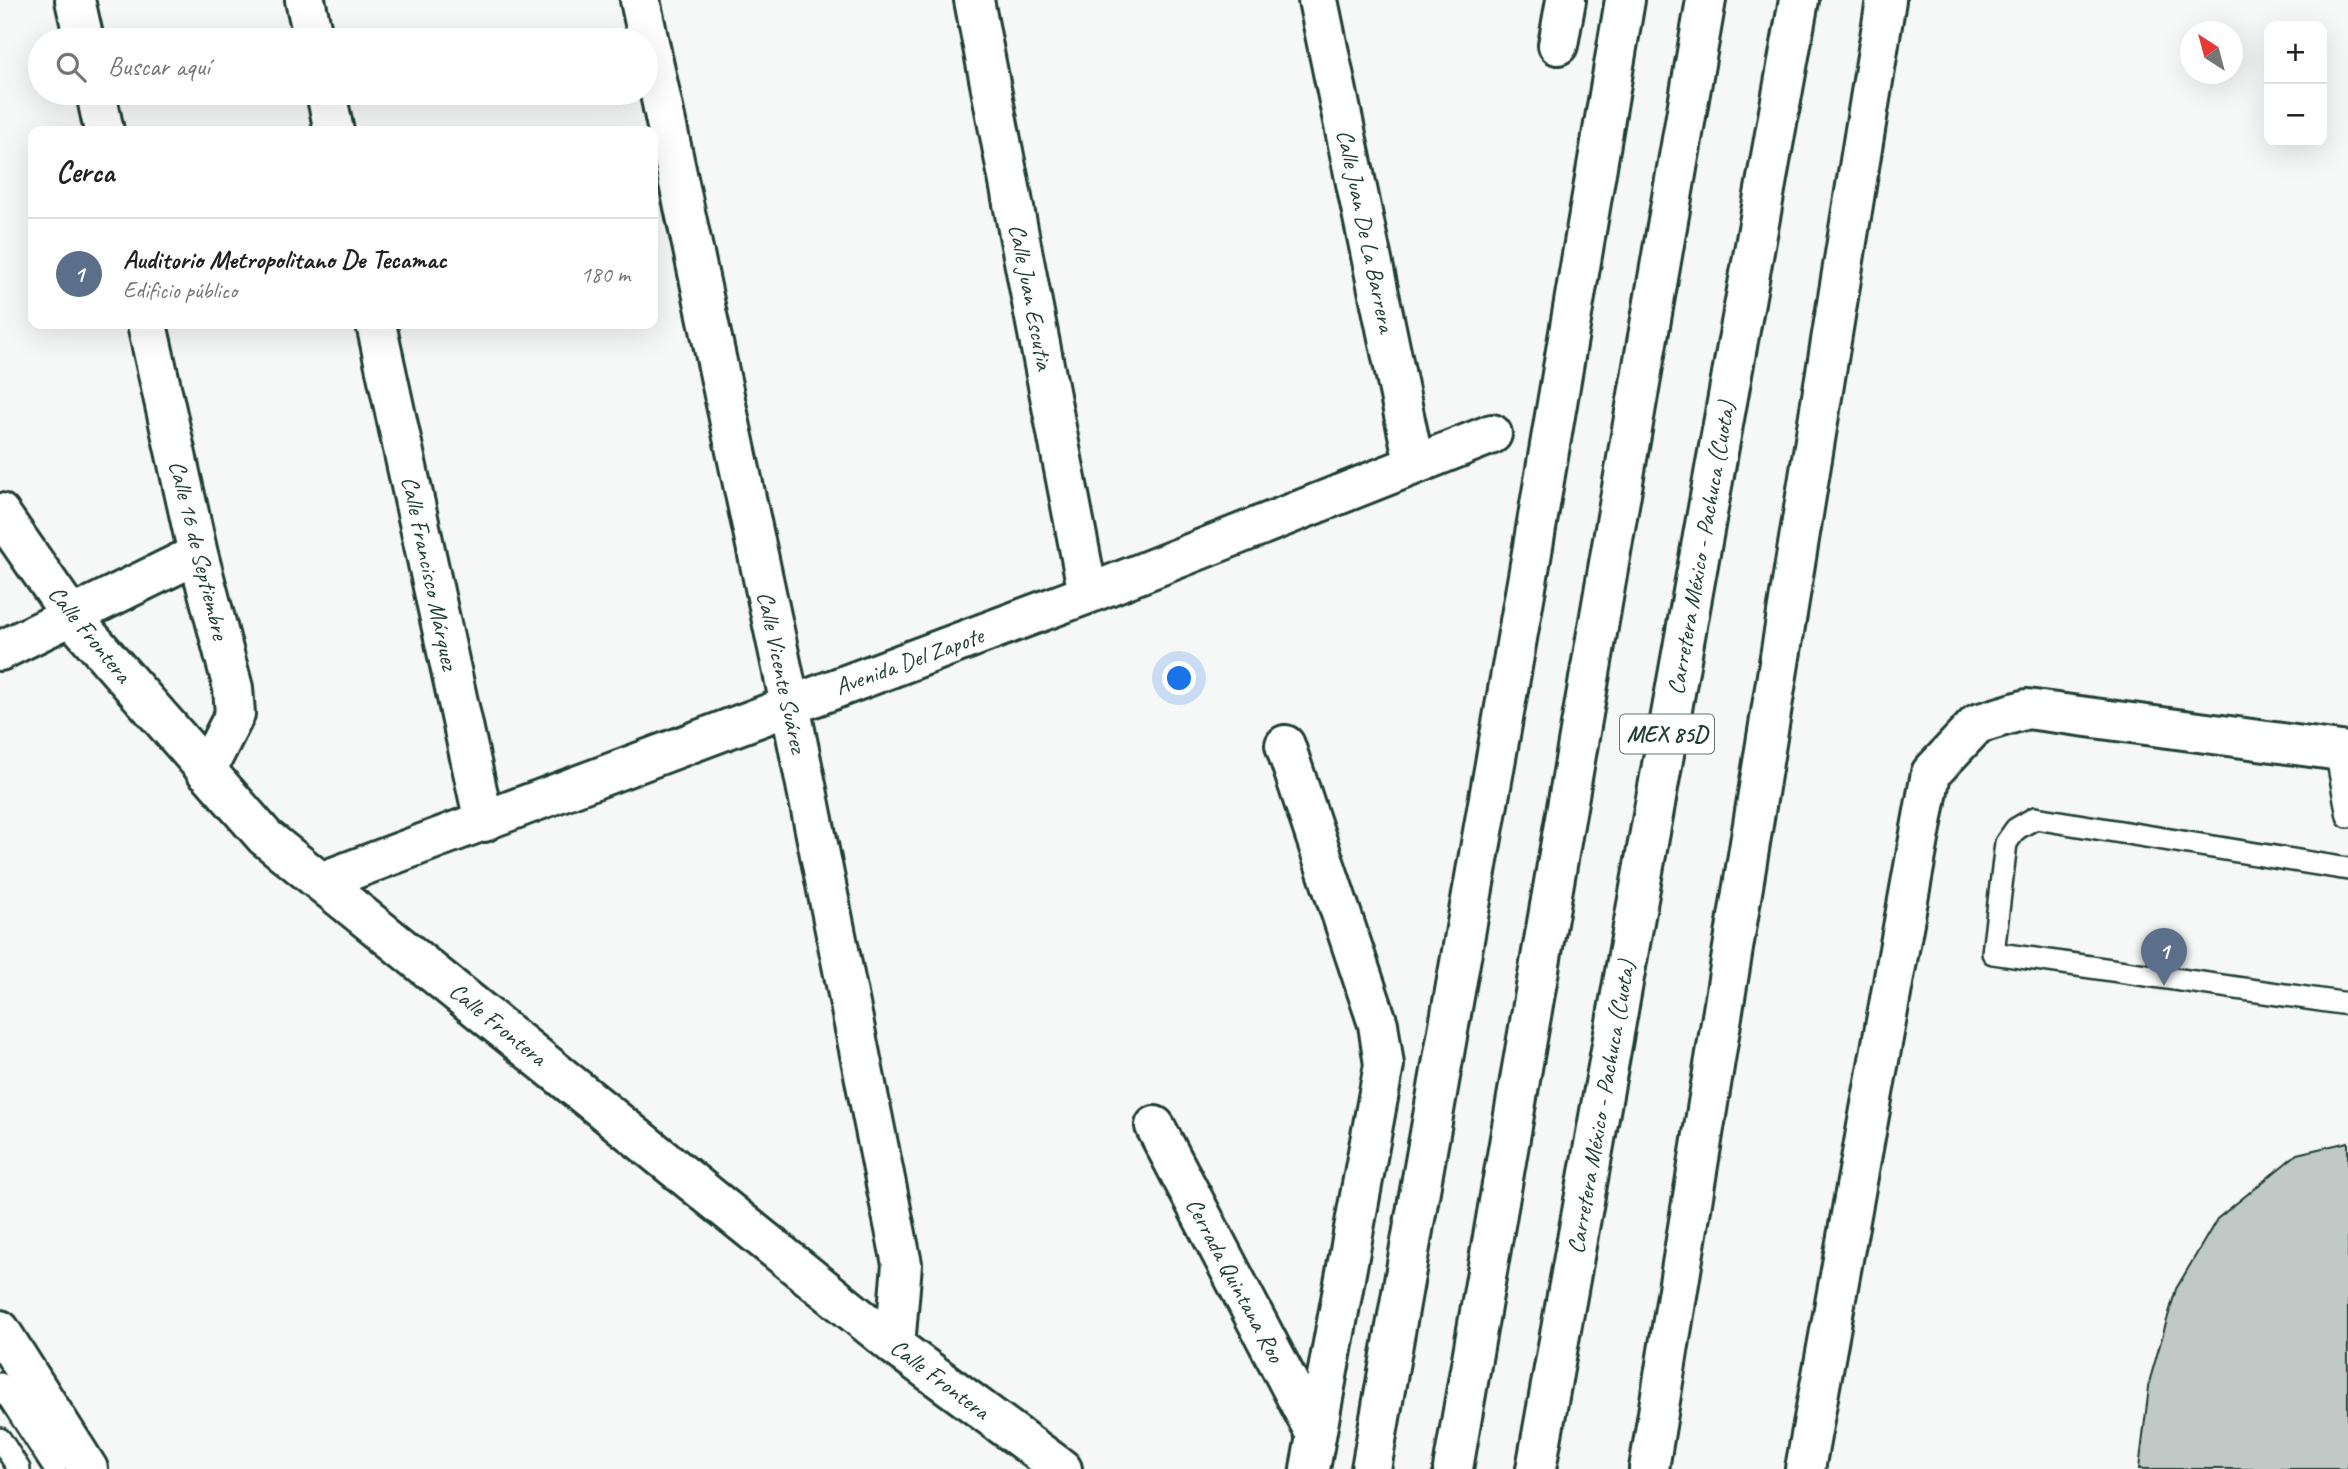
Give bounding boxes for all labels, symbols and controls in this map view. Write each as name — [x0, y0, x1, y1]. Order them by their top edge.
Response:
north arrow — [2180, 21, 2243, 84]
map controls — [2264, 21, 2327, 147]
button: + — [2264, 21, 2327, 84]
search box — [28, 28, 658, 105]
icon: search — [52, 48, 90, 86]
text: Buscar aquí — [108, 50, 210, 83]
button: − — [2264, 84, 2327, 147]
street label: Calle Juan De La Barrera — [1330, 127, 1403, 337]
text: Cerca — [56, 153, 114, 191]
street label: Calle Juan Escutia — [1002, 222, 1060, 374]
text: Auditorio Metropolitano De Tecamac — [123, 243, 447, 276]
text: 1 — [74, 260, 84, 289]
text: 180 m — [581, 260, 630, 289]
text: Edificio público — [123, 276, 237, 305]
street label: Carretera México - Pachuca (Cuota) — [1660, 398, 1742, 697]
street label: Calle 16 de Septiembre — [162, 458, 236, 645]
street label: Calle Francisco Márquez — [395, 473, 465, 674]
street label: Calle Frontera — [42, 579, 139, 690]
street label: Calle Vicente Suárez — [750, 589, 814, 758]
street label: Avenida Del Zapote — [831, 620, 989, 702]
your location — [1162, 661, 1196, 695]
road number: MEX 85D — [1620, 714, 1714, 754]
pin: 1 — [2141, 928, 2187, 986]
street label: Carretera México - Pachuca (Cuota) — [1560, 957, 1642, 1256]
street label: Calle Frontera — [443, 976, 554, 1073]
street label: Cerrada Quintana Roo — [1179, 1193, 1292, 1369]
street label: Calle Frontera — [884, 1332, 997, 1427]

